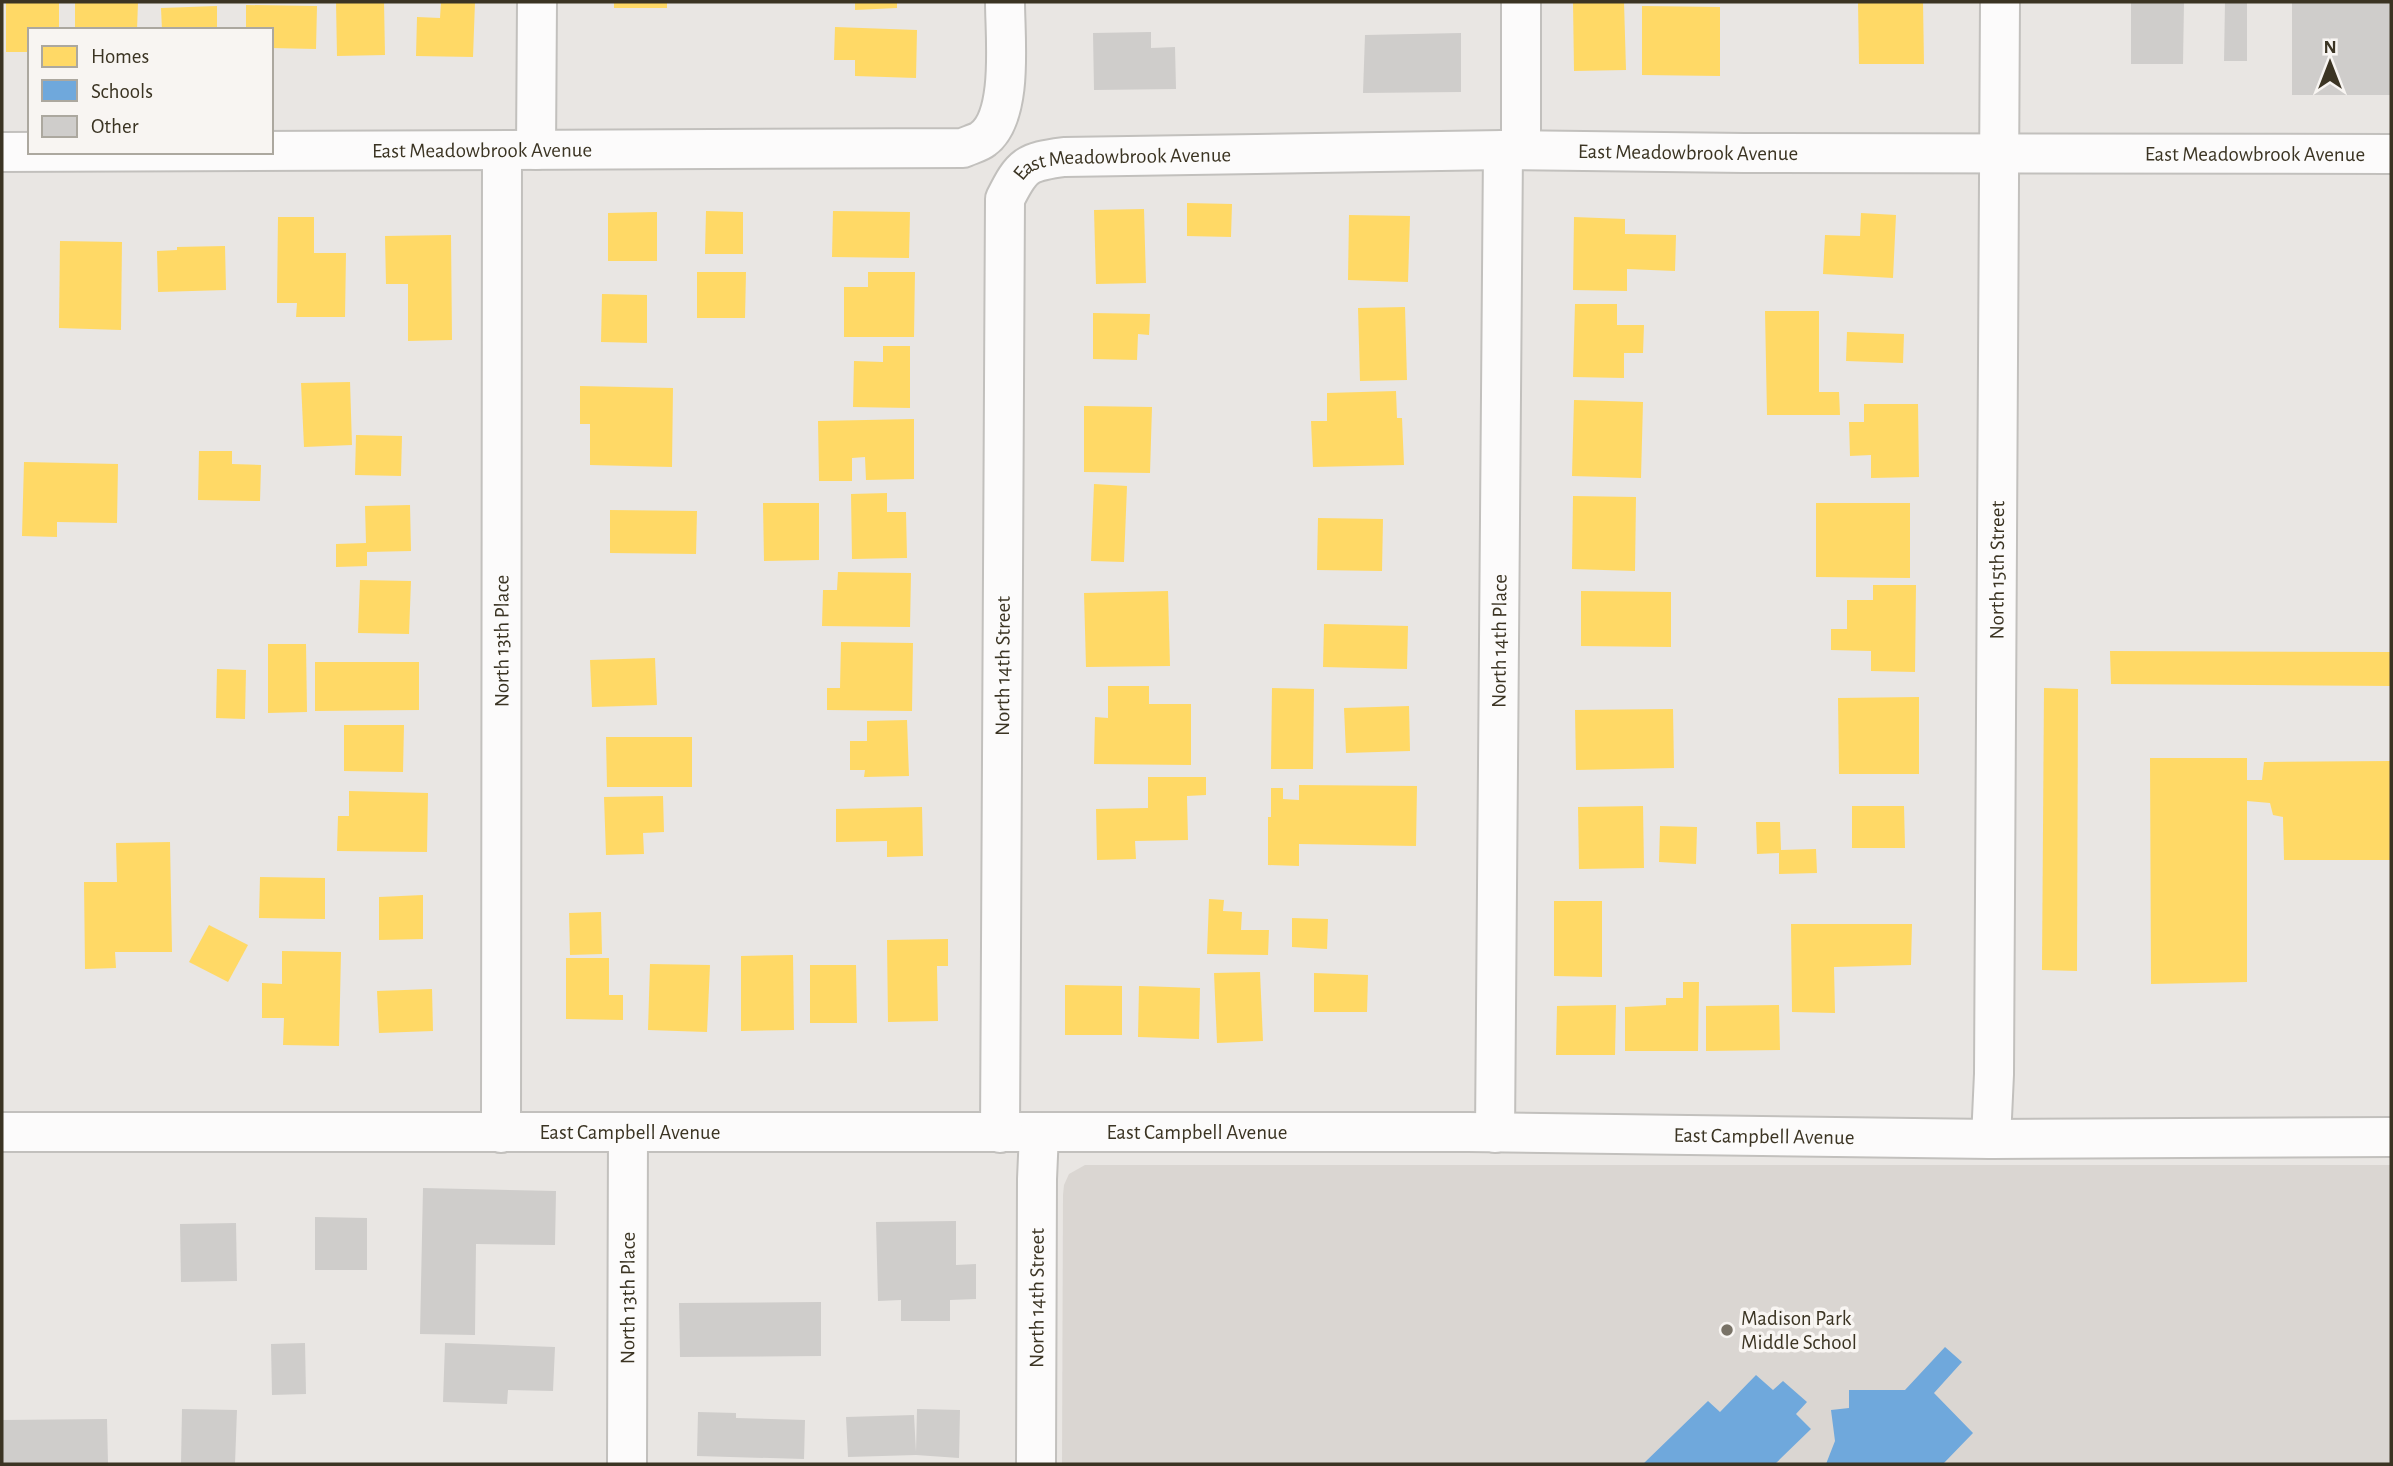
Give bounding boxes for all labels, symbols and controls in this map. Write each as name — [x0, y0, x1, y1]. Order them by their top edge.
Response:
legend — [28, 28, 273, 154]
north arrow — [2295, 28, 2365, 98]
text: N — [2323, 38, 2337, 57]
text: Homes — [91, 46, 149, 67]
text: Schools — [91, 81, 153, 102]
text: Other — [91, 116, 139, 137]
street label: East Meadowbrook Avenue — [372, 139, 592, 161]
street label: East Meadowbrook Avenue — [1578, 140, 1798, 164]
street label: East Meadowbrook Avenue — [2145, 143, 2365, 164]
street label: East Meadowbrook Avenue — [1009, 144, 1231, 184]
street label: North 15th Street — [1986, 500, 2008, 639]
street label: North 14th Place — [1488, 574, 1510, 708]
street label: North 13th Place — [491, 575, 512, 707]
street label: North 14th Street — [992, 596, 1013, 736]
street label: East Campbell Avenue — [540, 1122, 720, 1143]
street label: East Campbell Avenue — [1107, 1122, 1287, 1143]
street label: East Campbell Avenue — [1673, 1124, 1855, 1148]
street label: North 14th Street — [1026, 1228, 1047, 1368]
street label: North 13th Place — [617, 1232, 638, 1364]
place label: Madison Park Middle School — [1741, 1308, 1857, 1353]
marker: Madison Park Middle School — [1719, 1322, 1735, 1338]

